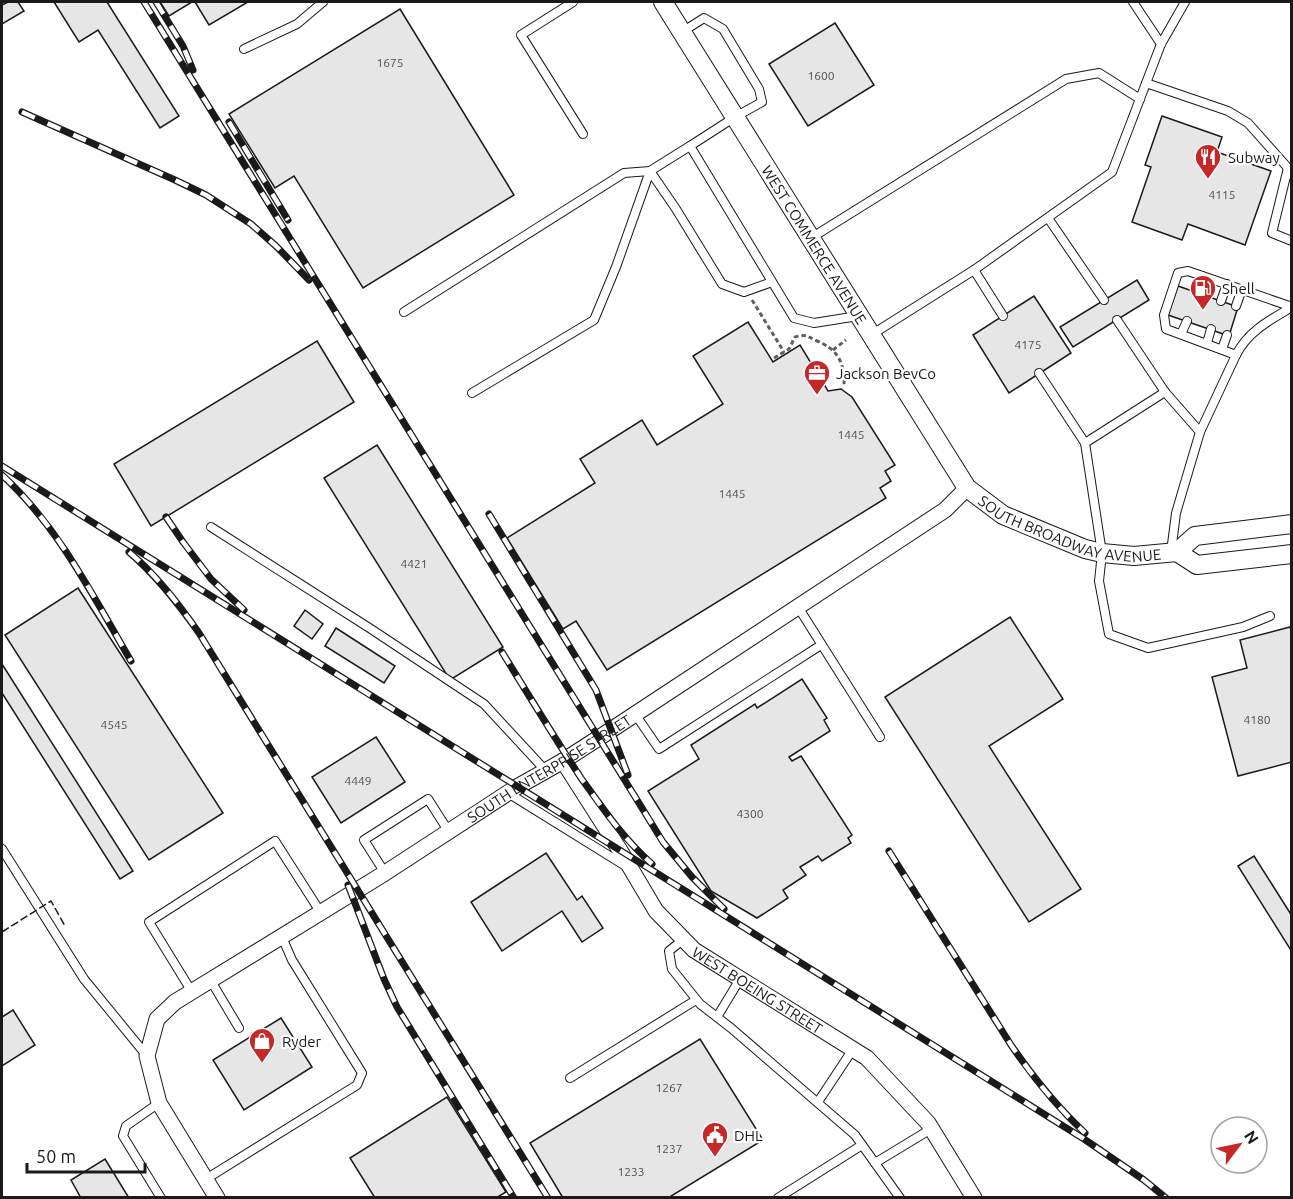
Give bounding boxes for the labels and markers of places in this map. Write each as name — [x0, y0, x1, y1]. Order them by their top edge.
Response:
restaurant icon: Subway — [1193, 142, 1223, 180]
place label: Subway — [1228, 149, 1280, 166]
fuel station icon: Shell — [1188, 273, 1218, 311]
place label: Shell — [1222, 280, 1255, 297]
office icon: Jackson BevCo — [802, 358, 832, 396]
place label: Jackson BevCo — [836, 365, 936, 382]
shop icon: Ryder — [247, 1026, 277, 1064]
place label: Ryder — [282, 1033, 322, 1050]
public building icon: DHL — [700, 1120, 730, 1158]
place label: DHL — [734, 1127, 763, 1144]

